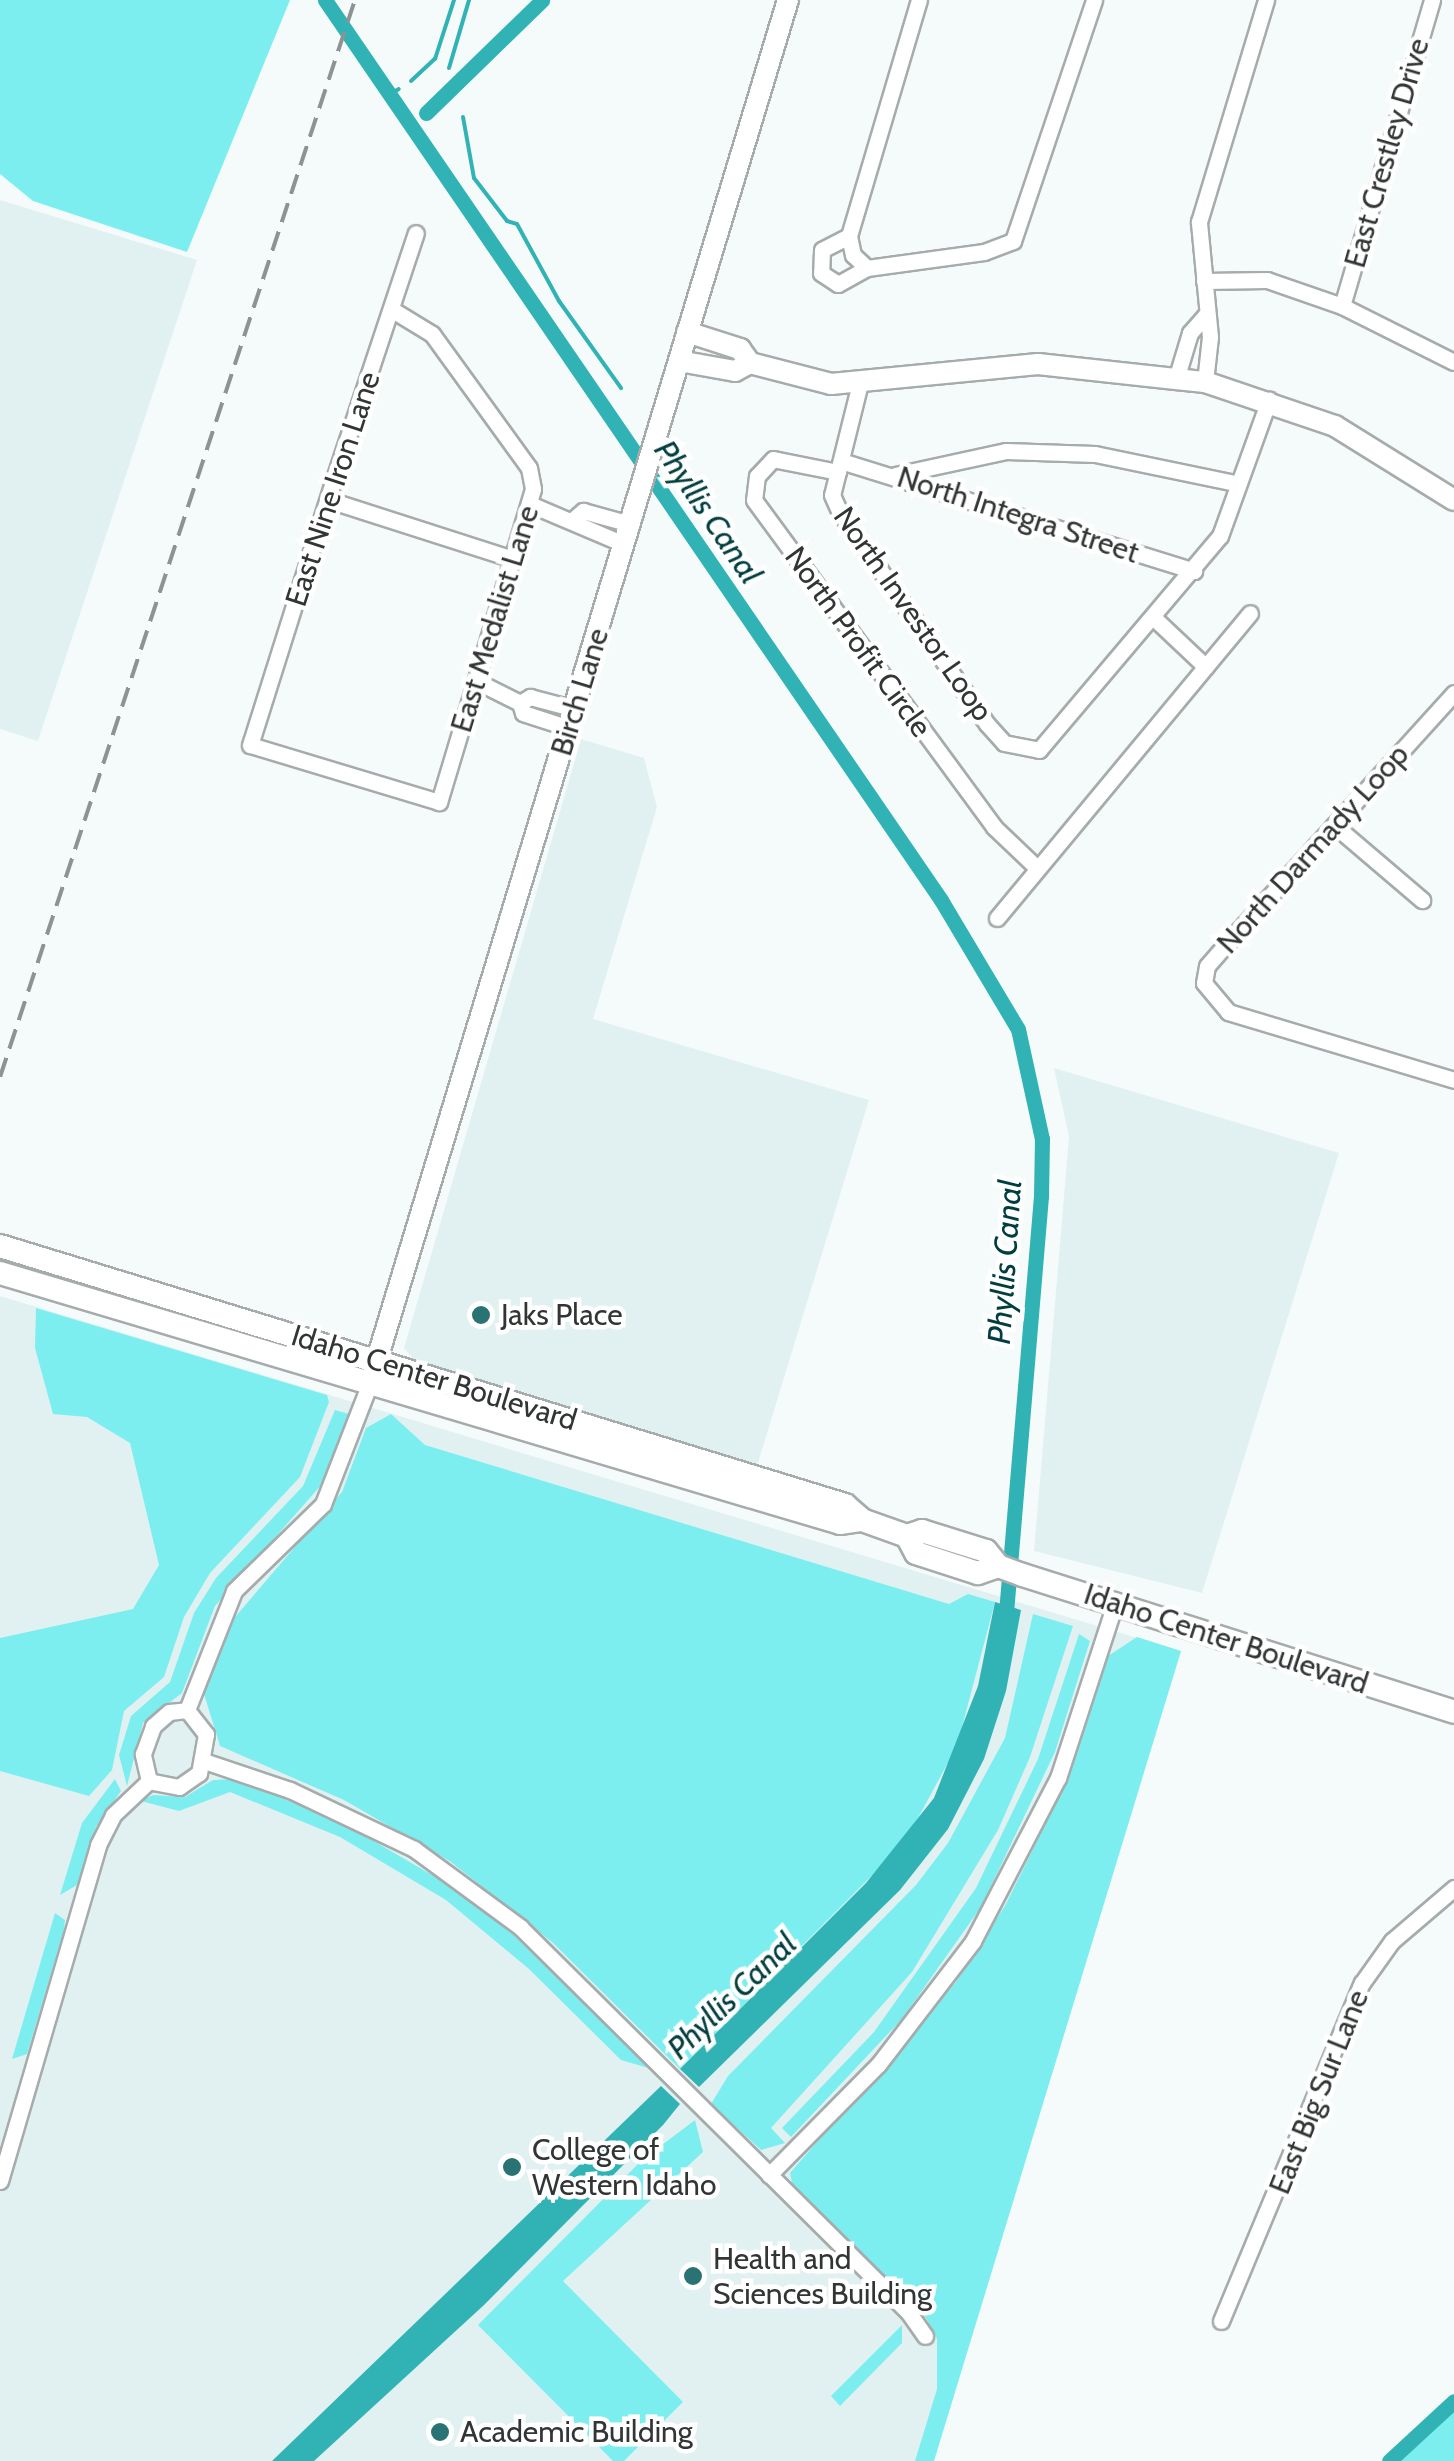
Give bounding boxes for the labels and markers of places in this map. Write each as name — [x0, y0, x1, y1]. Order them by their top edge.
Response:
place label: Jaks Place — [501, 1297, 623, 1333]
marker: Jaks Place — [470, 1304, 492, 1326]
place label: College of Western Idaho — [532, 2132, 716, 2202]
marker: College of Western Idaho — [501, 2156, 523, 2178]
place label: Health and Sciences Building — [713, 2241, 932, 2312]
marker: Health and Sciences Building — [682, 2265, 704, 2287]
place label: Academic Building — [460, 2414, 693, 2450]
marker: Academic Building — [429, 2421, 451, 2443]

